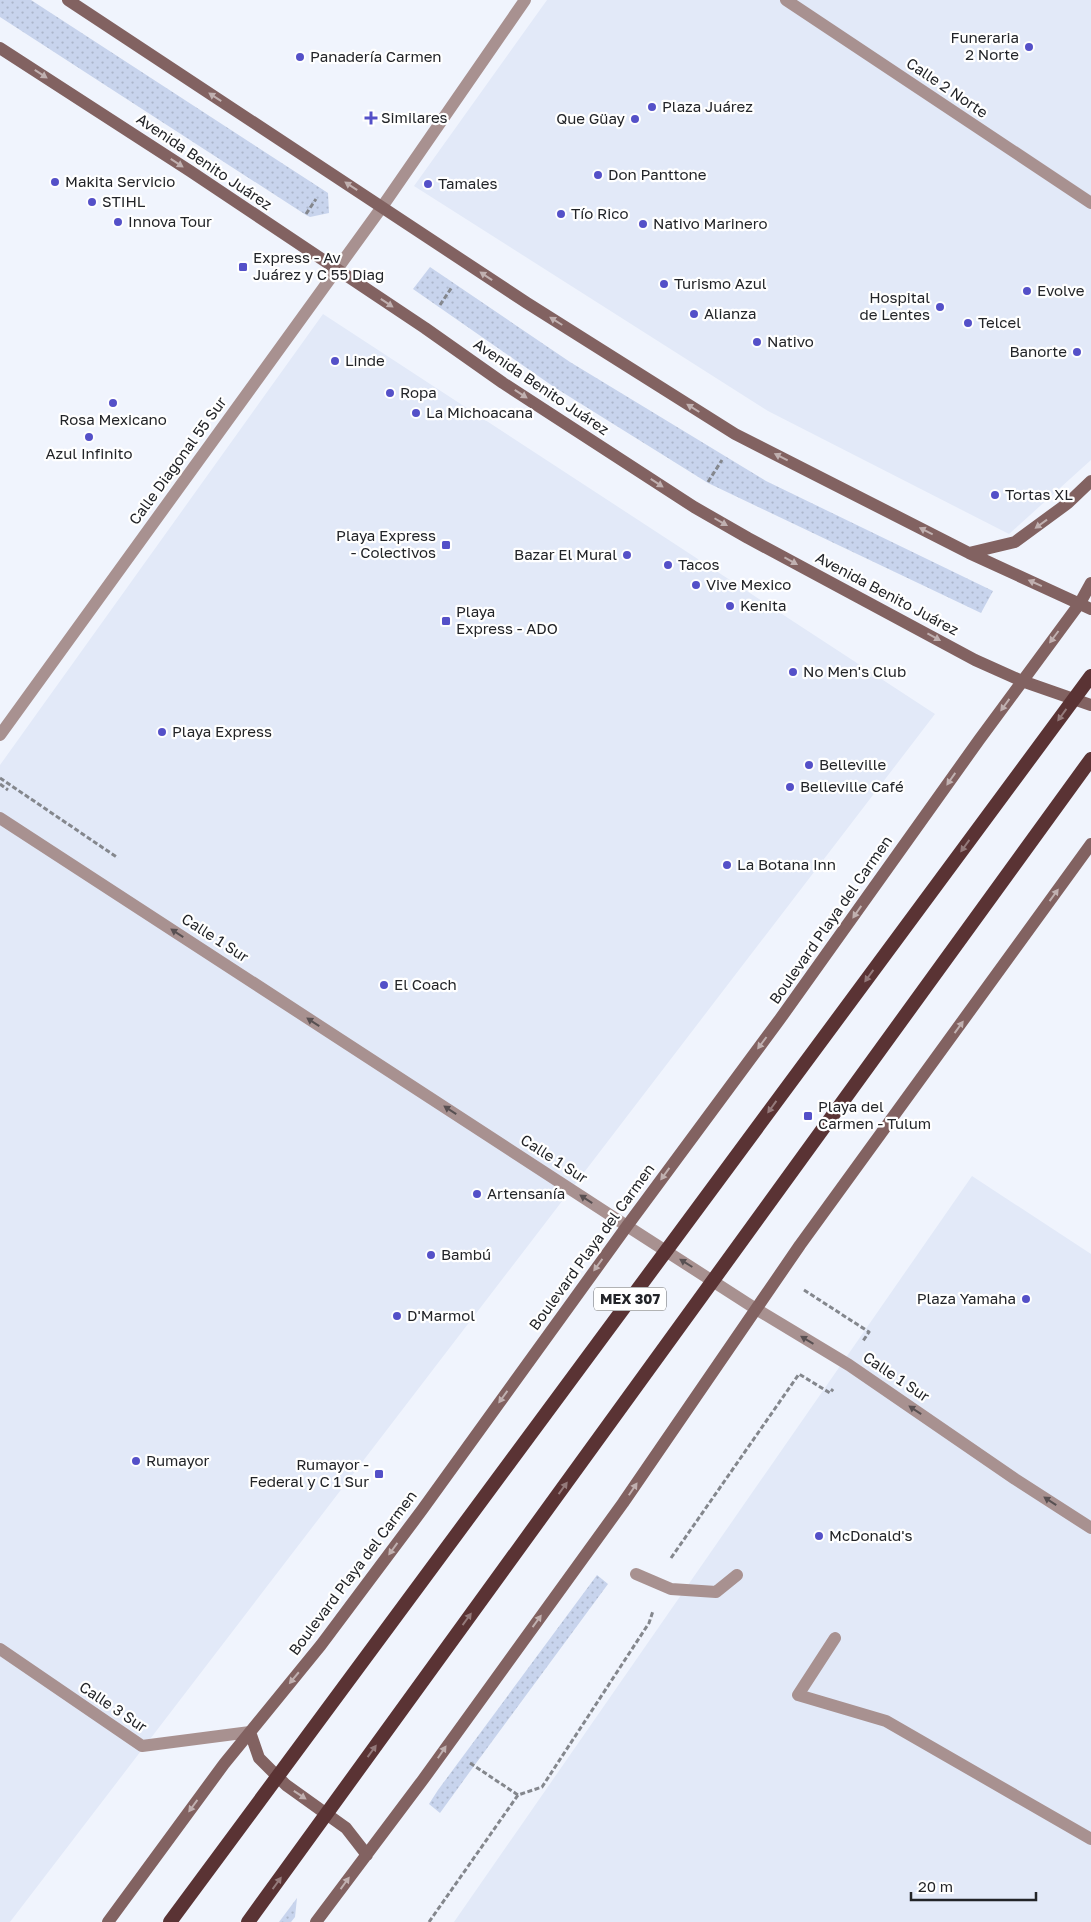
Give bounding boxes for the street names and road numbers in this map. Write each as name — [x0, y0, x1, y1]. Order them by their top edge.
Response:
street label: Calle 2 Norte — [903, 53, 992, 121]
street label: Avenida Benito Juárez — [133, 109, 276, 213]
street label: Avenida Benito Juárez — [470, 334, 613, 438]
street label: Calle Diagonal 55 Sur — [125, 393, 230, 528]
street label: Avenida Benito Juárez — [813, 548, 962, 639]
street label: Boulevard Playa del Carmen — [765, 832, 895, 1007]
street label: Calle 1 Sur — [179, 909, 252, 966]
street label: Calle 1 Sur — [518, 1130, 591, 1187]
street label: Boulevard Playa del Carmen — [525, 1160, 658, 1333]
road number: MEX 307 — [594, 1288, 666, 1310]
street label: Calle 1 Sur — [860, 1347, 933, 1405]
street label: Boulevard Playa del Carmen — [284, 1487, 420, 1658]
street label: Calle 3 Sur — [76, 1677, 151, 1735]

